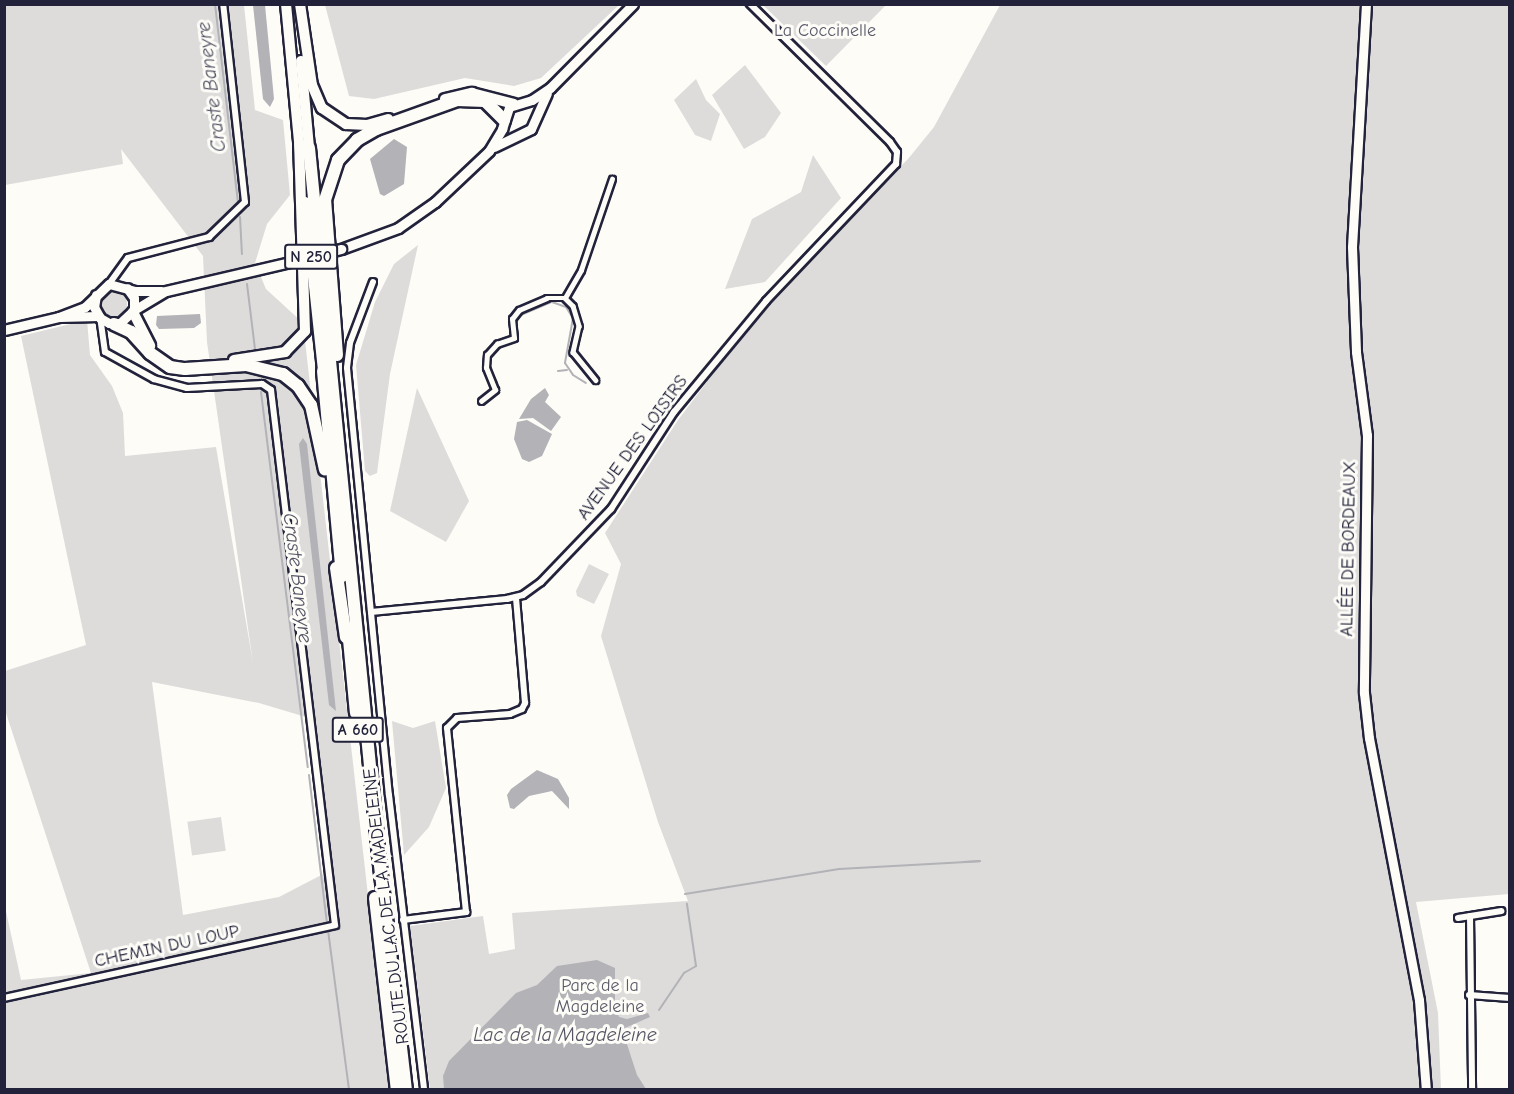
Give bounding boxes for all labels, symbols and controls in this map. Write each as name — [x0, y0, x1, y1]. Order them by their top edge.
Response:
water label: Craste Baneyre — [191, 20, 231, 154]
park label: La Coccinelle — [774, 20, 876, 42]
road number: N 250 — [284, 244, 338, 270]
street label: AVENUE DES LOISIRS — [573, 371, 693, 525]
street label: ALLÉE DE BORDEAUX — [1337, 461, 1361, 637]
water label: Craste Baneyre — [278, 511, 318, 645]
road number: A 660 — [331, 717, 385, 743]
street label: ROUTE DU LAC DE LA MADELEINE — [359, 767, 415, 1045]
street label: CHEMIN DU LOUP — [93, 921, 241, 973]
park label: Parc de la Magdeleine — [556, 976, 644, 1018]
water label: Lac de la Magdeleine — [473, 1022, 657, 1046]

